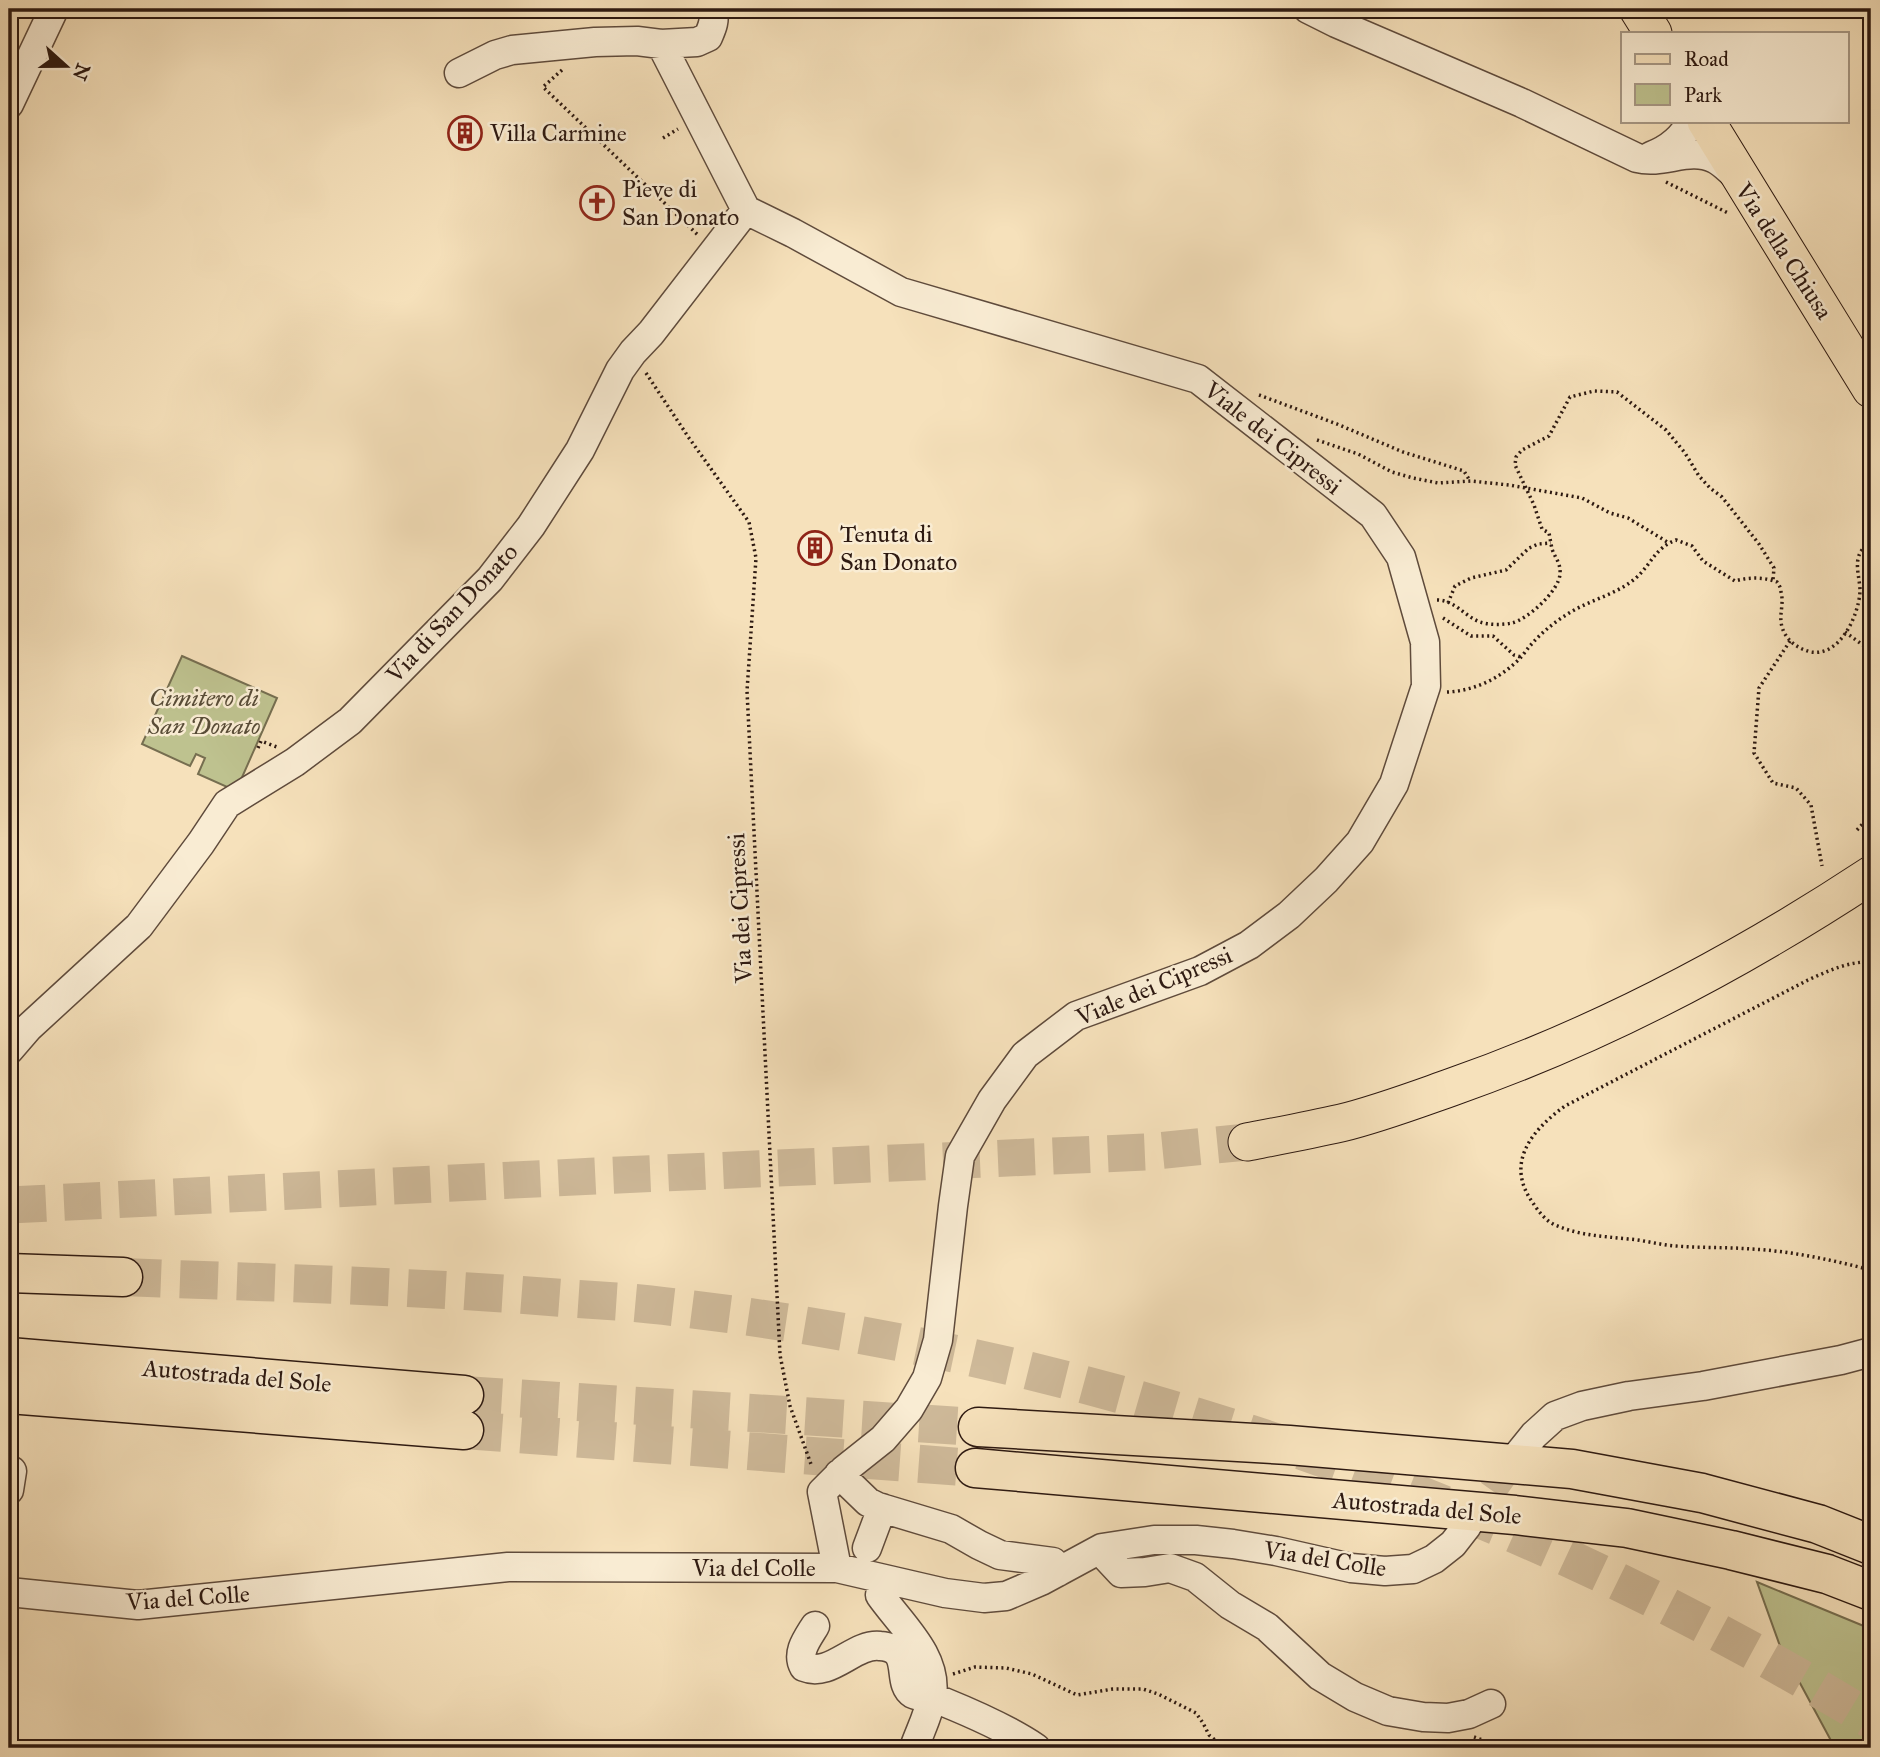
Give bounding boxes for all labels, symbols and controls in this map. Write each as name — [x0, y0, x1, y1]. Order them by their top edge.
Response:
north arrow — [32, 32, 102, 102]
legend — [1621, 32, 1848, 122]
text: Road — [1684, 46, 1729, 72]
text: N — [68, 60, 95, 84]
text: Park — [1684, 82, 1722, 108]
building icon: Villa Carmine — [446, 114, 484, 152]
place label: Villa Carmine — [489, 118, 627, 148]
place label: Pieve di San Donato — [622, 174, 739, 232]
street label: Via della Chiusa — [1728, 176, 1840, 326]
church icon: Pieve di San Donato — [578, 184, 616, 222]
street label: Viale dei Cipressi — [1197, 374, 1348, 501]
place label: Tenuta di San Donato — [840, 519, 957, 577]
building icon: Tenuta di San Donato — [796, 529, 834, 567]
street label: Via di San Donato — [379, 537, 524, 690]
park label: Cimitero di San Donato — [147, 683, 260, 741]
street label: Via dei Cipressi — [721, 832, 759, 985]
street label: Viale dei Cipressi — [1071, 939, 1237, 1033]
street label: Autostrada del Sole — [140, 1353, 333, 1399]
street label: Autostrada del Sole — [1330, 1485, 1523, 1531]
street label: Via del Colle — [1261, 1534, 1388, 1583]
street label: Via del Colle — [691, 1553, 816, 1583]
street label: Via del Colle — [124, 1579, 251, 1617]

